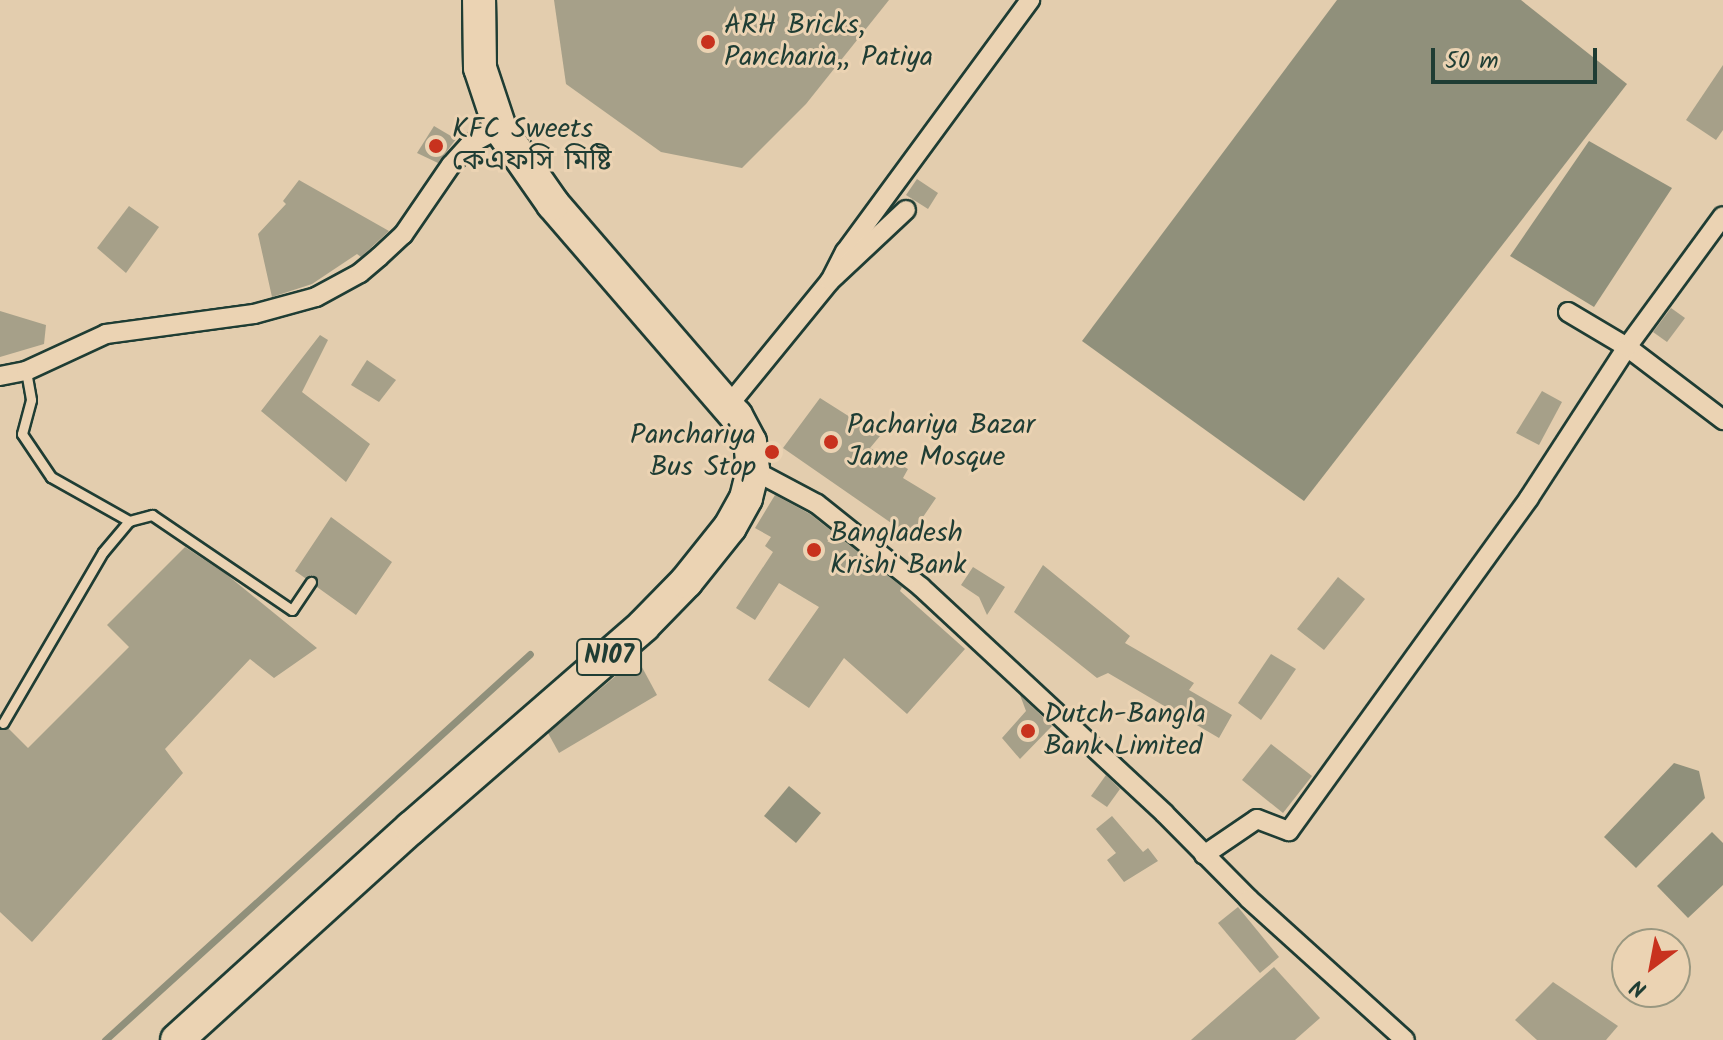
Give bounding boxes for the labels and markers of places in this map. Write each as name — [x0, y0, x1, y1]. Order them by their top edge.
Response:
place label: ARH Bricks, Pancharia,, Patiya — [724, 9, 933, 75]
marker: ARH Bricks, Pancharia,, Patiya — [699, 33, 717, 51]
place label: KFC Sweets কেএফসি মিষ্টি — [452, 113, 612, 179]
marker: KFC Sweets কেএফসি মিষ্টি — [427, 137, 445, 155]
place label: Pachariya Bazar Jame Mosque — [847, 409, 1035, 475]
place label: Panchariya Bus Stop — [630, 419, 756, 485]
marker: Pachariya Bazar Jame Mosque — [822, 433, 840, 451]
marker: Panchariya Bus Stop — [763, 443, 781, 461]
place label: Bangladesh Krishi Bank — [830, 517, 966, 583]
marker: Bangladesh Krishi Bank — [805, 541, 823, 559]
place label: Dutch-Bangla Bank Limited — [1044, 698, 1206, 764]
marker: Dutch-Bangla Bank Limited — [1019, 722, 1037, 740]

